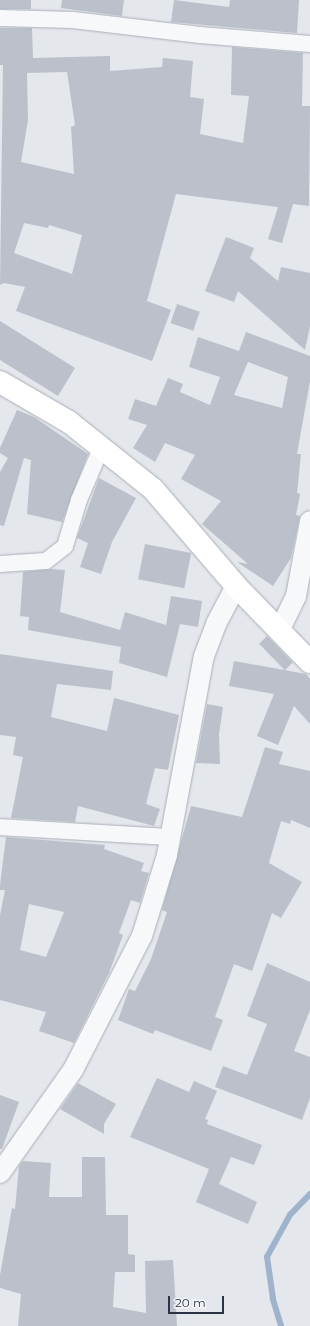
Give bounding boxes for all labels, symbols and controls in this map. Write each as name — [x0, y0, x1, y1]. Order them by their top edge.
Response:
scale bar — [170, 1288, 226, 1314]
text: 20 m — [175, 1295, 206, 1310]

